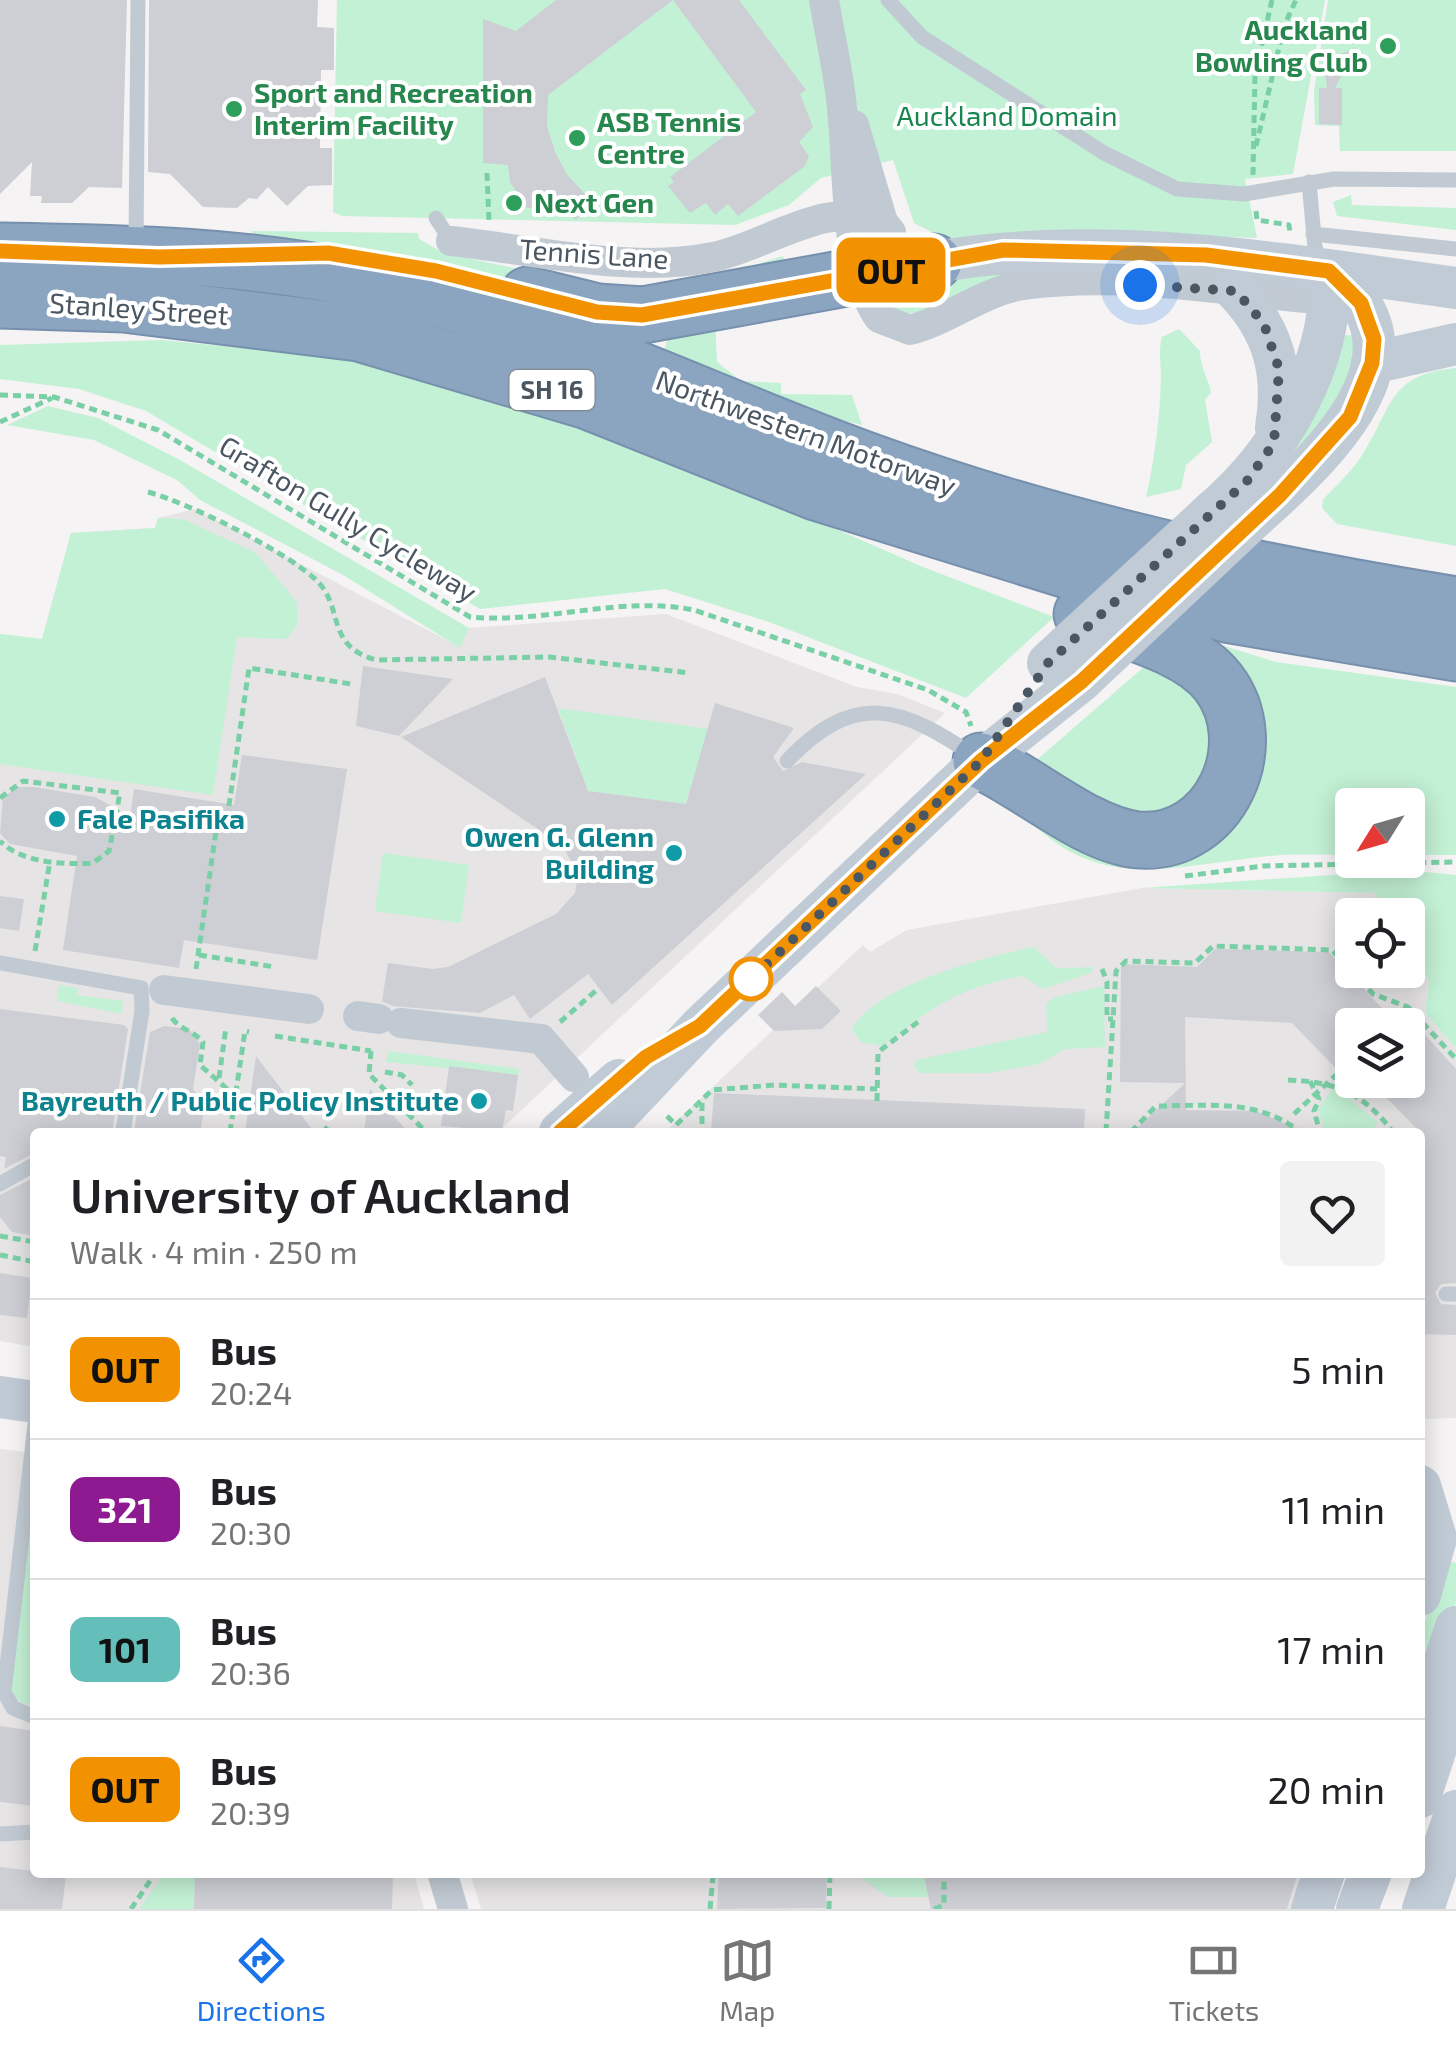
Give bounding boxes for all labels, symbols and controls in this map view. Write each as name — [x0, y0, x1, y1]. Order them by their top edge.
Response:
place label: Auckland Bowling Club — [1195, 12, 1368, 78]
marker: Auckland Bowling Club — [1377, 35, 1399, 57]
place label: Sport and Recreation Interim Facility — [254, 75, 533, 141]
marker: Sport and Recreation Interim Facility — [223, 98, 245, 120]
park label: Auckland Domain — [896, 98, 1118, 132]
place label: ASB Tennis Centre — [597, 104, 741, 170]
marker: ASB Tennis Centre — [566, 127, 588, 149]
place label: Next Gen — [534, 185, 654, 219]
marker: Next Gen — [503, 192, 525, 214]
street label: Tennis Lane — [518, 231, 670, 275]
line badge: OUT — [834, 238, 948, 302]
text: OUT — [856, 249, 926, 291]
your location — [1115, 260, 1165, 310]
street label: Stanley Street — [48, 285, 230, 331]
street label: Northwestern Motorway — [652, 362, 961, 502]
road number: SH 16 — [510, 370, 594, 410]
street label: Grafton Gully Cycleway — [214, 428, 484, 609]
north arrow — [1335, 788, 1425, 878]
map controls — [1335, 788, 1425, 1098]
place label: Fale Pasifika — [77, 801, 245, 835]
marker: Fale Pasifika — [46, 808, 68, 830]
place label: Owen G. Glenn Building — [465, 819, 654, 885]
marker: Owen G. Glenn Building — [663, 842, 685, 864]
button: locate — [1335, 898, 1425, 988]
unlabelled marker — [730, 958, 772, 1000]
button: layers — [1335, 1008, 1425, 1098]
place label: Bayreuth / Public Policy Institute — [21, 1083, 459, 1117]
marker: Bayreuth / Public Policy Institute — [468, 1090, 490, 1112]
button: heart — [1280, 1161, 1385, 1266]
text: University of Auckland — [70, 1165, 571, 1223]
text: Walk · 4 min · 250 m — [70, 1232, 358, 1270]
text: Bus — [210, 1327, 277, 1373]
text: 5 min — [1291, 1346, 1385, 1392]
text: OUT — [90, 1348, 160, 1390]
text: 20:24 — [210, 1373, 293, 1411]
text: Bus — [210, 1467, 277, 1513]
text: 11 min — [1281, 1486, 1385, 1532]
text: 321 — [97, 1488, 153, 1530]
text: 20:30 — [210, 1513, 292, 1551]
text: Bus — [210, 1607, 277, 1653]
text: 17 min — [1277, 1626, 1385, 1672]
text: 101 — [99, 1628, 151, 1670]
text: 20:36 — [210, 1653, 291, 1691]
text: Bus — [210, 1747, 277, 1793]
text: 20 min — [1267, 1766, 1385, 1812]
text: OUT — [90, 1768, 160, 1810]
text: 20:39 — [210, 1793, 291, 1831]
tab: Directions — [197, 1933, 326, 2027]
tab: Map — [719, 1933, 775, 2027]
tab: Tickets — [1169, 1933, 1259, 2027]

